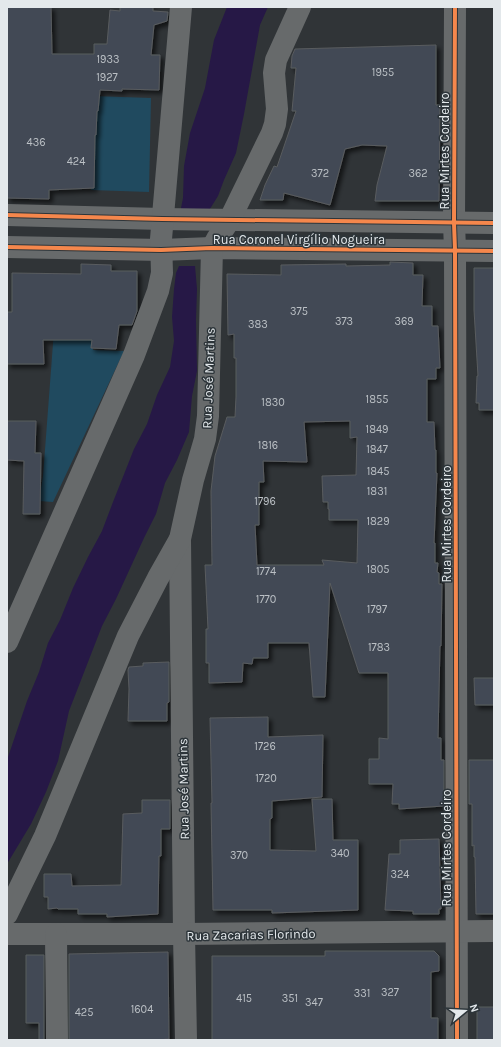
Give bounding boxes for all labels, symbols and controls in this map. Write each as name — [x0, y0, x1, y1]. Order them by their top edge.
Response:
house number: 1933 — [96, 53, 120, 66]
house number: 1955 — [372, 66, 394, 79]
house number: 1927 — [96, 71, 118, 84]
street label: Rua Mirtes Cordeiro — [437, 93, 452, 209]
house number: 436 — [27, 136, 45, 149]
house number: 424 — [67, 155, 85, 168]
house number: 372 — [311, 167, 329, 180]
house number: 362 — [408, 167, 428, 180]
street label: Rua Coronel Virgílio Nogueira — [213, 232, 385, 247]
house number: 375 — [290, 305, 308, 318]
house number: 373 — [335, 315, 353, 328]
house number: 369 — [394, 315, 414, 328]
house number: 383 — [248, 318, 268, 331]
street label: Rua José Martins — [199, 327, 218, 429]
house number: 1855 — [366, 393, 388, 406]
house number: 1830 — [261, 396, 285, 409]
house number: 1849 — [366, 423, 388, 436]
house number: 1816 — [258, 439, 278, 452]
house number: 1847 — [366, 443, 388, 456]
house number: 1845 — [367, 465, 389, 478]
street label: Rua Mirtes Cordeiro — [439, 466, 454, 582]
house number: 1831 — [367, 485, 387, 498]
house number: 1796 — [254, 495, 276, 508]
house number: 1829 — [366, 515, 390, 528]
house number: 1805 — [366, 563, 390, 576]
house number: 1774 — [256, 565, 276, 578]
house number: 1770 — [256, 593, 276, 606]
house number: 1797 — [367, 603, 387, 616]
house number: 1783 — [368, 641, 390, 654]
street label: Rua José Martins — [175, 738, 192, 840]
house number: 1726 — [254, 740, 276, 753]
house number: 1720 — [255, 772, 277, 785]
street label: Rua Mirtes Cordeiro — [439, 790, 454, 906]
house number: 340 — [330, 847, 350, 860]
house number: 370 — [230, 849, 248, 862]
house number: 324 — [390, 868, 410, 881]
street label: Rua Zacarias Florindo — [186, 926, 316, 943]
house number: 327 — [381, 986, 399, 999]
house number: 331 — [354, 987, 370, 1000]
north arrow — [445, 991, 485, 1031]
house number: 415 — [236, 992, 252, 1005]
house number: 351 — [282, 992, 298, 1005]
house number: 347 — [305, 996, 323, 1009]
text: N — [467, 1002, 481, 1014]
house number: 1604 — [131, 1003, 153, 1016]
house number: 425 — [75, 1006, 93, 1019]

